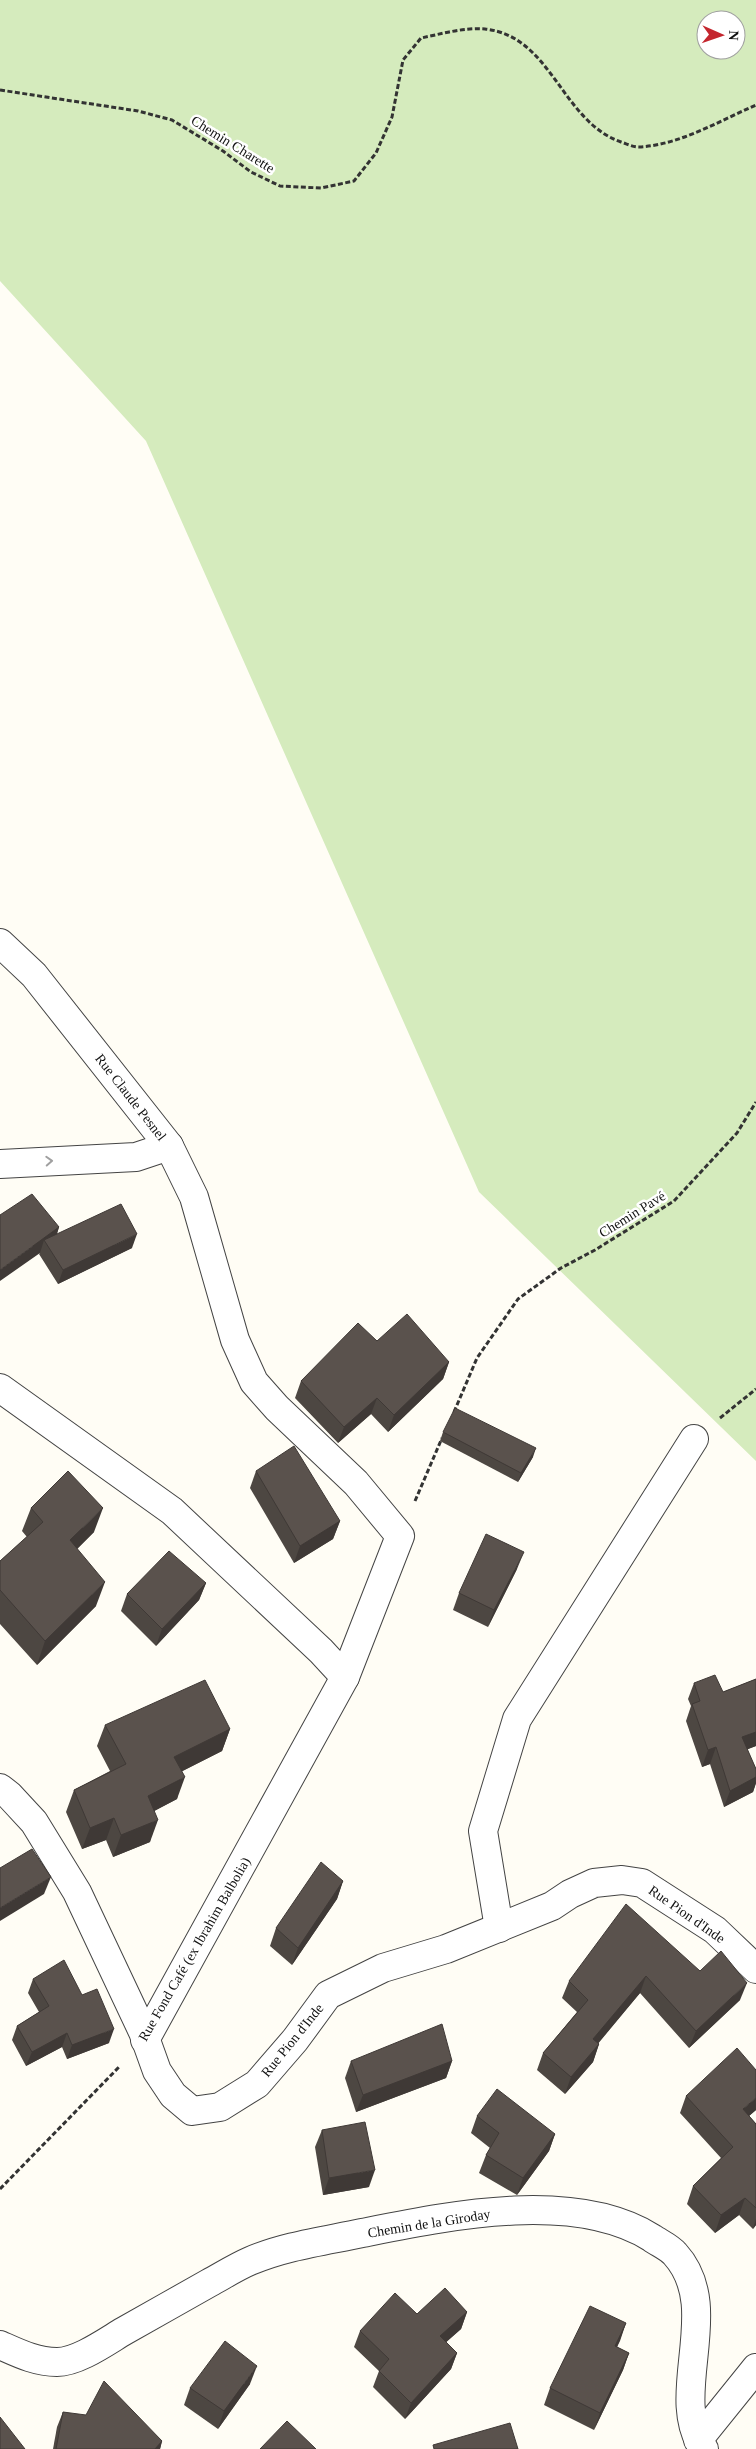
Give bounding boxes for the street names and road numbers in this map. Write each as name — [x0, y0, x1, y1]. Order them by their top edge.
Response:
street label: Chemin Charette — [188, 113, 277, 176]
street label: Rue Claude Pesnel — [92, 1051, 169, 1144]
street label: Chemin Pavé — [596, 1188, 668, 1241]
street label: Rue Fond Café (ex Ibrahim Balbolia) — [136, 1854, 254, 2044]
street label: Rue Pion d'Inde — [646, 1883, 728, 1946]
street label: Rue Pion d'Inde — [258, 2001, 326, 2080]
street label: Chemin de la Giroday — [367, 2206, 492, 2241]

